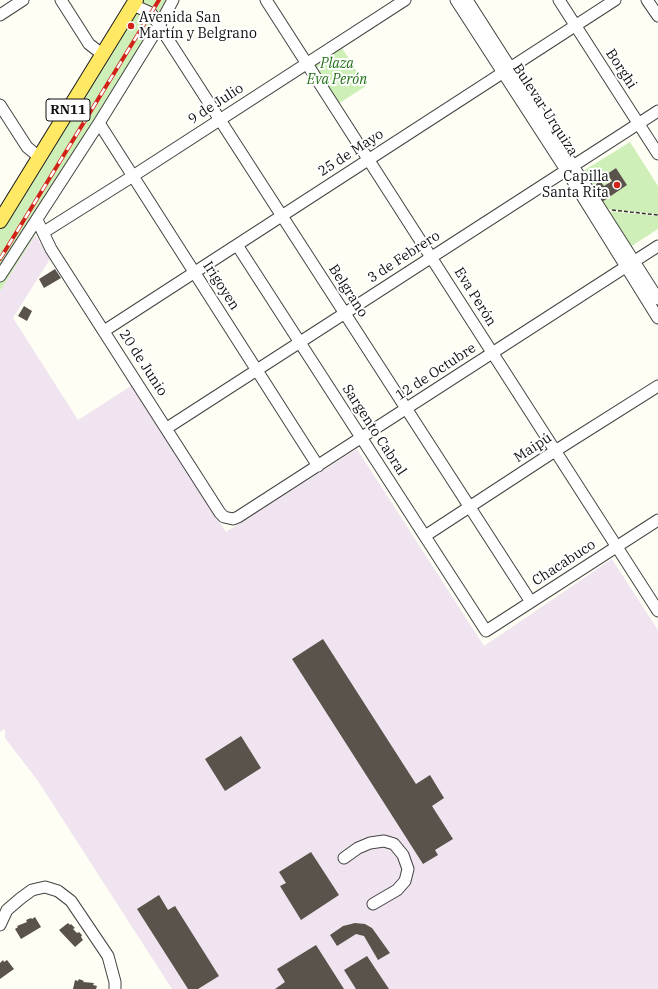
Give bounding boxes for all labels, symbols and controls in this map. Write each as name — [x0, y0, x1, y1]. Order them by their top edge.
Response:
place label: Avenida San Martín y Belgrano — [139, 10, 257, 42]
marker: Avenida San Martín y Belgrano — [126, 21, 136, 31]
street label: Borghi — [602, 46, 640, 92]
park label: Plaza Eva Perón — [307, 56, 367, 88]
street label: Bulevar Urquiza — [509, 61, 581, 159]
street label: 9 de Julio — [185, 80, 247, 128]
road number: RN11 — [46, 99, 90, 121]
street label: 25 de Mayo — [315, 126, 387, 180]
place label: Capilla Santa Rita — [542, 169, 609, 202]
marker: Capilla Santa Rita — [612, 180, 622, 190]
street label: 3 de Febrero — [365, 227, 443, 287]
street label: Irigoyen — [199, 259, 243, 313]
street label: Belgrano — [325, 262, 371, 320]
street label: Eva Perón — [450, 265, 500, 329]
street label: 20 de Junio — [115, 327, 171, 399]
street label: 12 de Octubre — [393, 340, 479, 404]
street label: Sargento Cabral — [338, 381, 410, 479]
street label: Maipú — [511, 430, 555, 466]
street label: Chacabuco — [529, 536, 599, 590]

